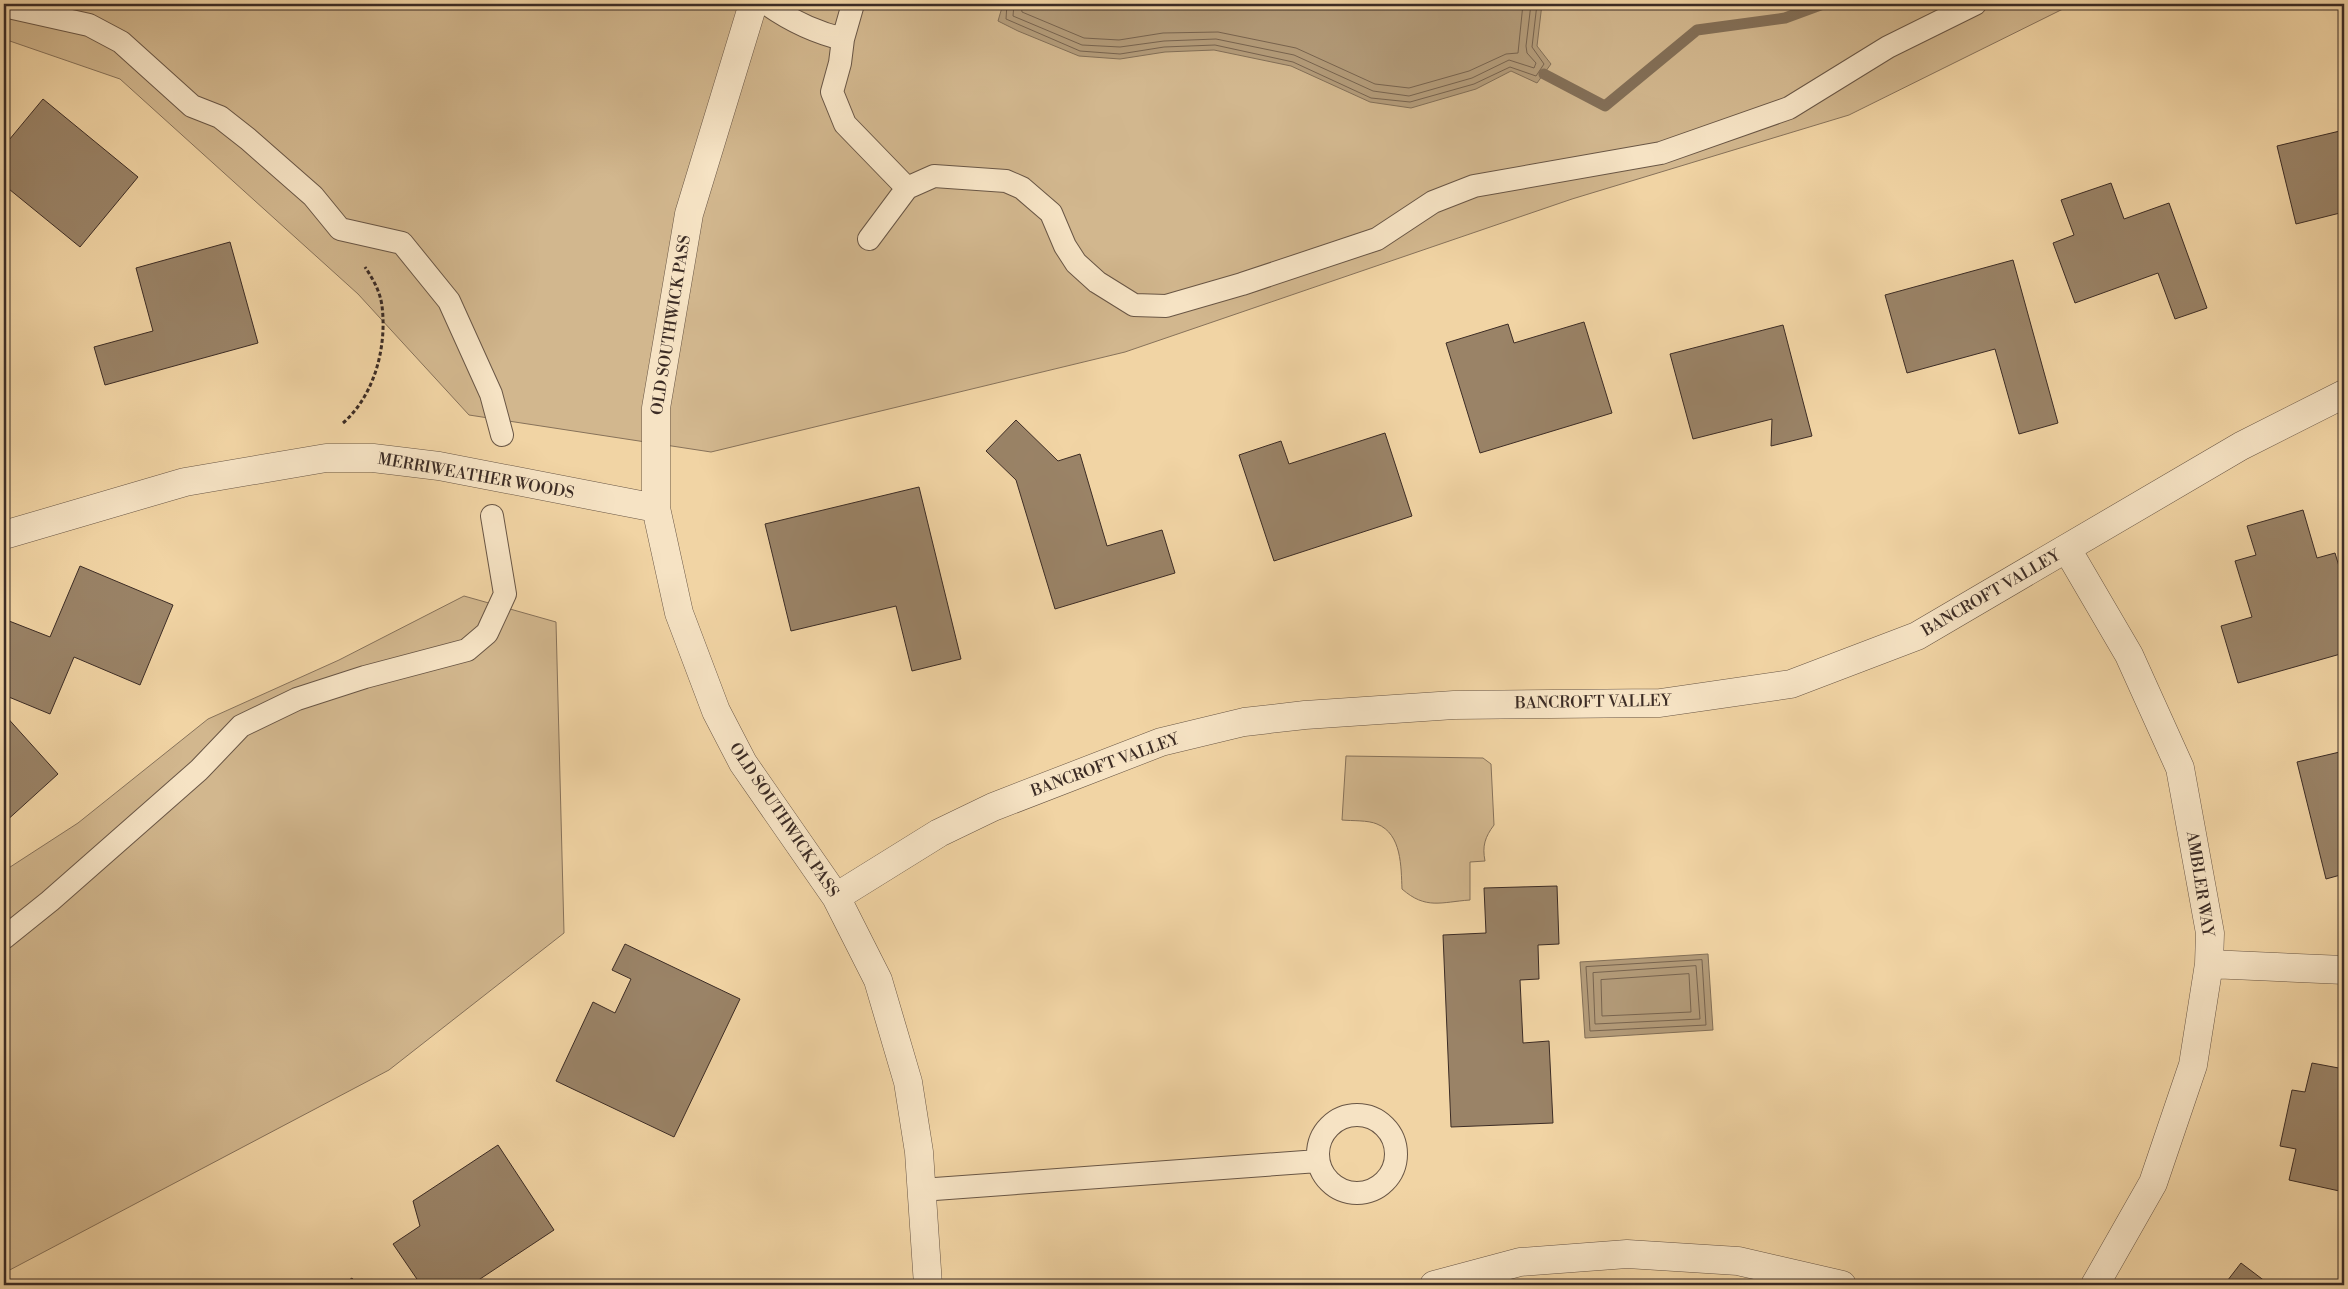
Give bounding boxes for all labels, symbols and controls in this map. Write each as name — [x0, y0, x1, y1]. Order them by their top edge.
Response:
street label: OLD SOUTHWICK PASS — [647, 234, 695, 416]
street label: MERRIWEATHER WOODS — [376, 449, 576, 503]
street label: BANCROFT VALLEY — [1917, 544, 2065, 641]
street label: BANCROFT VALLEY — [1514, 691, 1673, 713]
street label: BANCROFT VALLEY — [1027, 728, 1183, 802]
street label: OLD SOUTHWICK PASS — [725, 739, 843, 901]
street label: AMBLER WAY — [2182, 829, 2218, 940]

